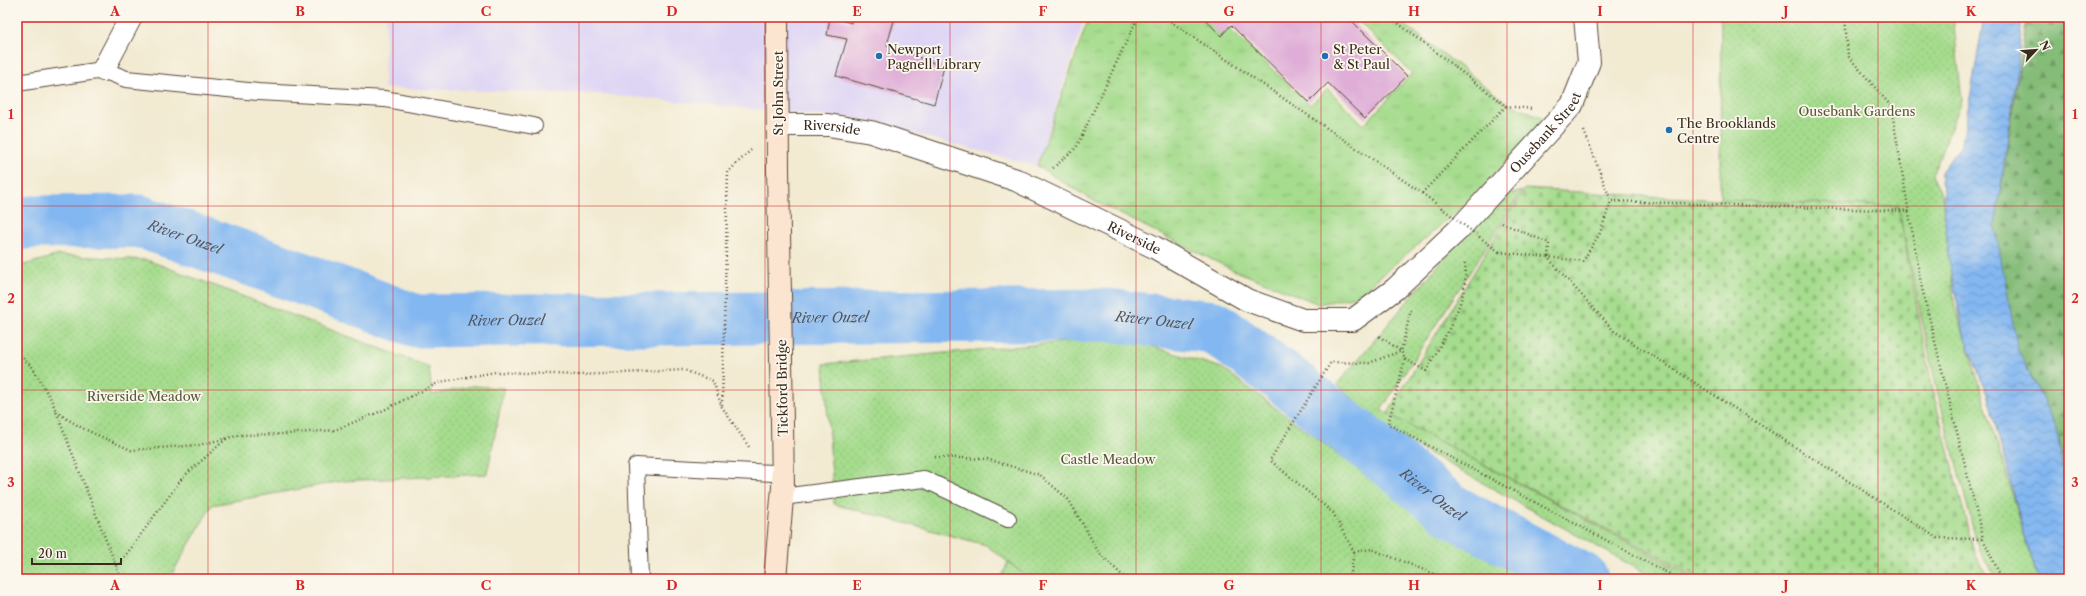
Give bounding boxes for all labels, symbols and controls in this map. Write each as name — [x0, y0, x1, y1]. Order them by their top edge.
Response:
text: A — [109, 3, 121, 19]
text: B — [295, 3, 305, 19]
text: C — [481, 3, 491, 19]
text: D — [666, 3, 678, 19]
text: E — [852, 3, 862, 19]
text: F — [1039, 3, 1048, 19]
text: G — [1223, 3, 1235, 19]
text: H — [1408, 3, 1420, 19]
text: I — [1597, 3, 1603, 19]
text: J — [1781, 3, 1789, 19]
text: K — [1966, 3, 1977, 19]
north arrow — [2016, 30, 2056, 70]
text: N — [2037, 38, 2054, 53]
place label: Newport Pagnell Library — [887, 41, 982, 72]
place label: St Peter & St Paul — [1333, 41, 1390, 72]
street label: St John Street — [770, 50, 786, 135]
marker: Newport Pagnell Library — [874, 51, 884, 61]
marker: St Peter & St Paul — [1320, 51, 1330, 61]
street label: Ousebank Street — [1506, 89, 1584, 176]
park label: Ousebank Gardens — [1799, 103, 1916, 119]
text: 1 — [8, 106, 14, 122]
text: 1 — [2072, 106, 2078, 122]
place label: The Brooklands Centre — [1677, 115, 1776, 146]
street label: Riverside — [803, 117, 862, 138]
marker: The Brooklands Centre — [1664, 125, 1674, 135]
water label: River Ouzel — [145, 216, 226, 259]
street label: Riverside — [1105, 218, 1164, 257]
text: 2 — [7, 290, 15, 306]
text: 2 — [2071, 290, 2079, 306]
water label: River Ouzel — [1114, 307, 1195, 334]
water label: River Ouzel — [791, 308, 871, 327]
water label: River Ouzel — [467, 311, 547, 330]
street label: Tickford Bridge — [773, 339, 791, 437]
park label: Riverside Meadow — [87, 388, 201, 404]
park label: Castle Meadow — [1061, 451, 1156, 467]
water label: River Ouzel — [1396, 463, 1469, 526]
text: 3 — [7, 474, 15, 490]
text: 3 — [2071, 474, 2079, 490]
scale bar — [32, 540, 121, 566]
text: 20 m — [38, 546, 67, 561]
text: A — [109, 577, 121, 593]
text: B — [295, 577, 305, 593]
text: C — [481, 577, 491, 593]
text: D — [666, 577, 678, 593]
text: E — [852, 577, 862, 593]
text: F — [1039, 577, 1048, 593]
text: G — [1223, 577, 1235, 593]
text: H — [1408, 577, 1420, 593]
text: I — [1597, 577, 1603, 593]
text: J — [1781, 577, 1789, 593]
text: K — [1966, 577, 1977, 593]

